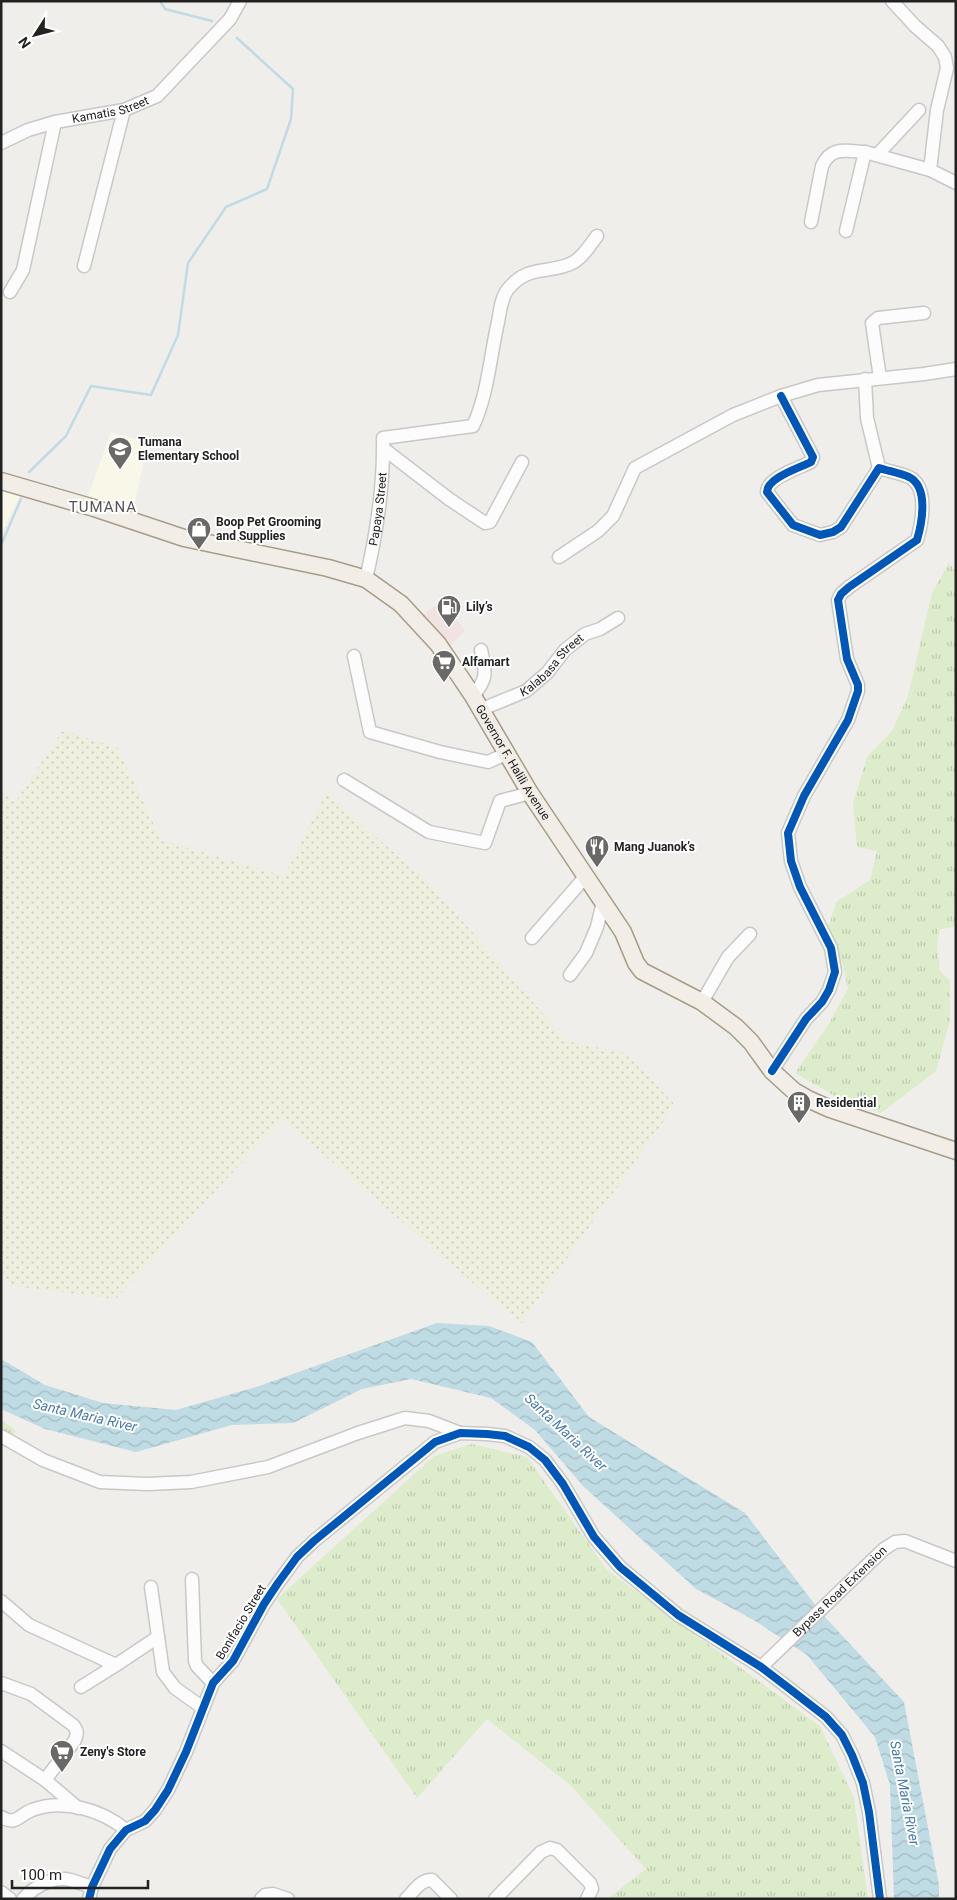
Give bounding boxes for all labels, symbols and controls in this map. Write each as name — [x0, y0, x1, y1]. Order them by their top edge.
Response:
north arrow — [10, 10, 60, 60]
text: N — [15, 34, 34, 51]
street label: Kamatis Street — [71, 93, 151, 126]
place label: Tumana Elementary School — [138, 435, 239, 463]
school or university icon: Tumana Elementary School — [107, 436, 133, 470]
street label: Papaya Street — [366, 472, 389, 547]
district label: TUMANA — [69, 498, 137, 516]
place label: Boop Pet Grooming and Supplies — [216, 515, 321, 543]
shop icon: Boop Pet Grooming and Supplies — [186, 516, 212, 550]
fuel station icon: Lily’s — [436, 594, 462, 628]
place label: Lily’s — [466, 600, 493, 614]
street label: Kalabasa Street — [518, 631, 586, 700]
supermarket icon: Alfamart — [431, 649, 457, 683]
place label: Alfamart — [462, 655, 510, 669]
street label: Governor F. Halili Avenue — [473, 702, 553, 823]
restaurant icon: Mang Juanok’s — [584, 834, 610, 868]
place label: Mang Juanok’s — [614, 840, 695, 854]
building icon: Residential — [786, 1090, 812, 1124]
place label: Residential — [816, 1096, 876, 1110]
water label: Santa Maria River — [522, 1390, 611, 1474]
water label: Santa Maria River — [31, 1395, 139, 1435]
street label: Bypass Road Extension — [790, 1543, 890, 1640]
street label: Bonifacio Street — [213, 1582, 269, 1662]
supermarket icon: Zeny's Store — [49, 1739, 75, 1773]
water label: Santa Maria River — [887, 1739, 923, 1847]
place label: Zeny's Store — [80, 1745, 146, 1759]
scale bar — [12, 1858, 149, 1890]
text: 100 m — [20, 1866, 62, 1884]

